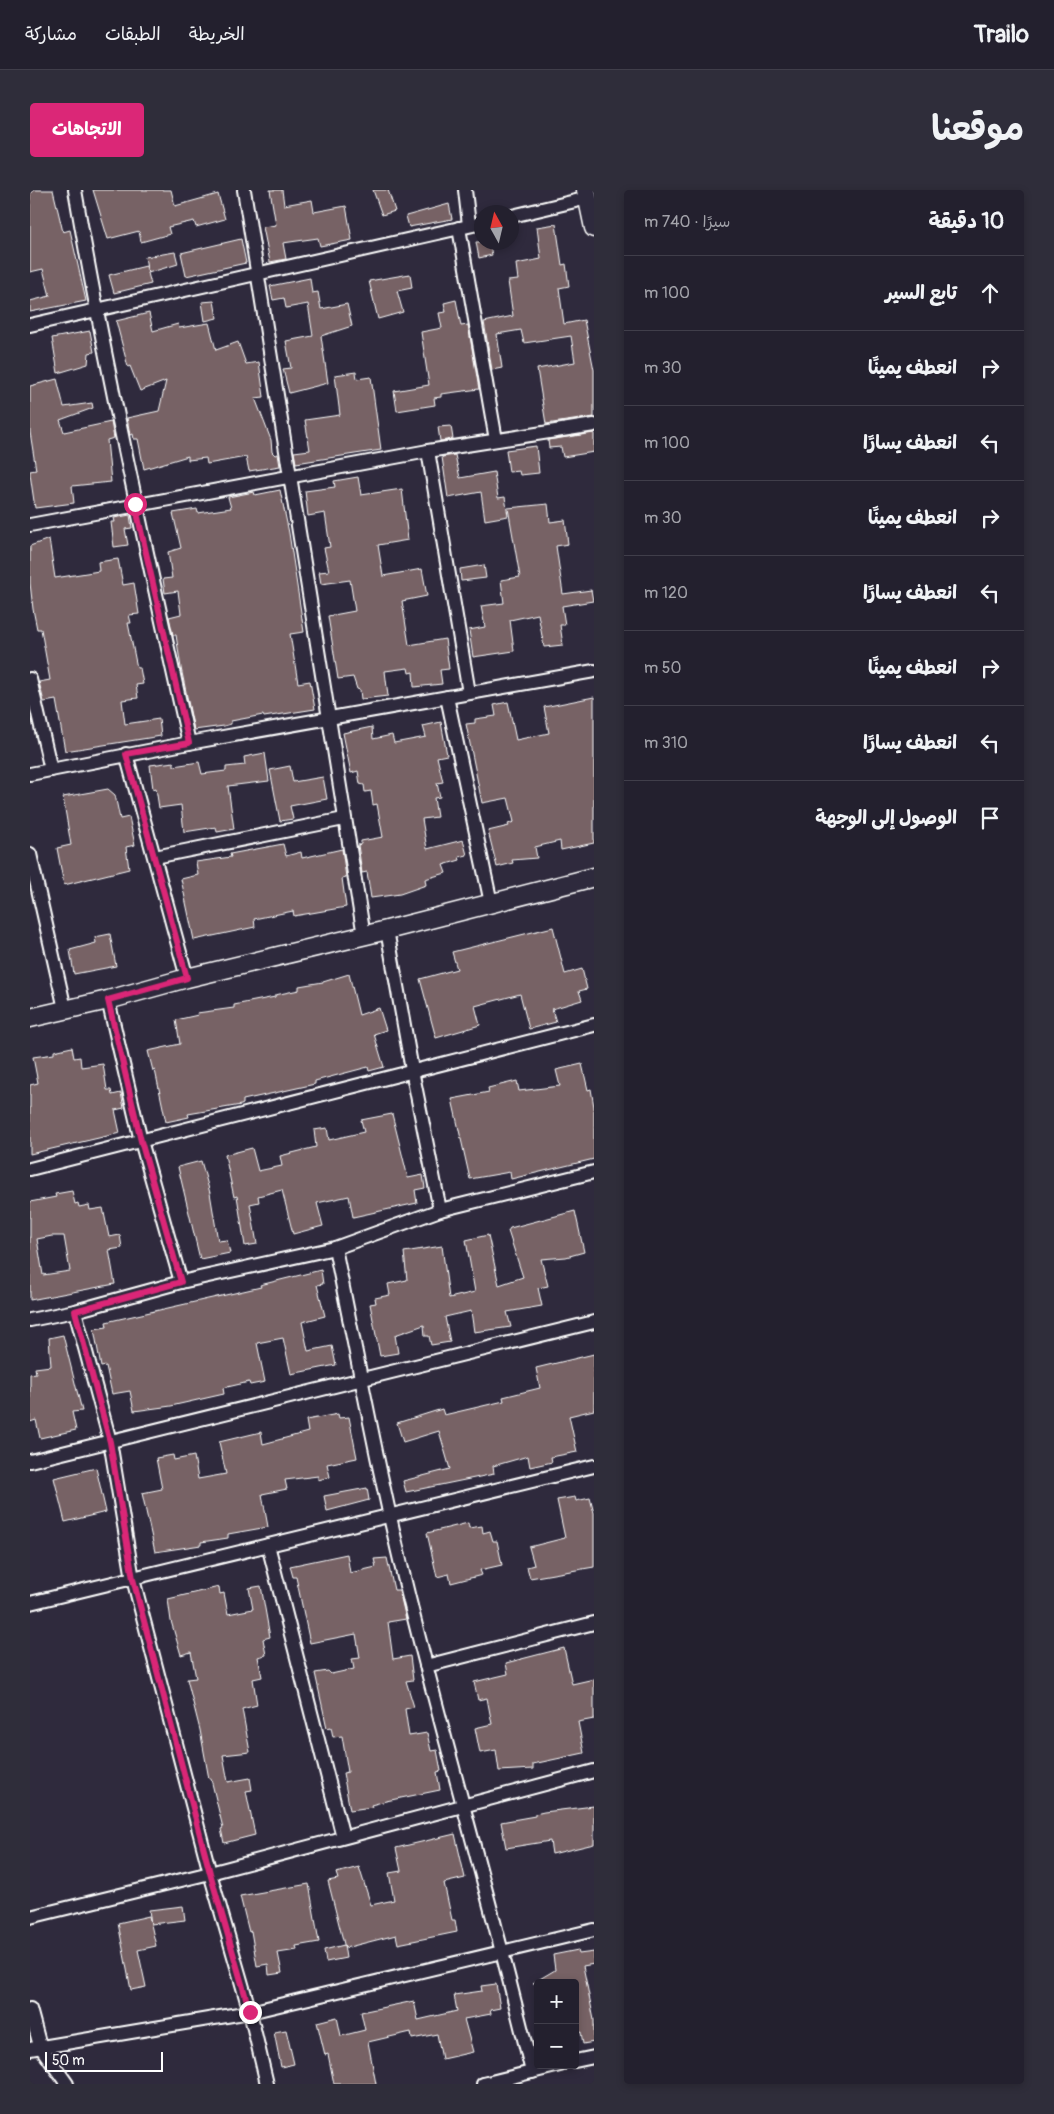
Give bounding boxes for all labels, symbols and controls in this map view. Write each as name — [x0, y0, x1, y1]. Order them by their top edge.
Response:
text: Trailo — [974, 20, 1029, 49]
text: مشاركة — [25, 23, 77, 46]
text: الطبقات — [105, 23, 161, 46]
text: الخريطة — [189, 23, 245, 46]
button: الاتجاهات — [30, 103, 144, 157]
text: موقعنا — [931, 107, 1024, 151]
north arrow — [474, 205, 519, 250]
text: 10 دقيقة — [928, 208, 1004, 235]
text: سيرًا · 740 m — [644, 212, 730, 232]
icon: ahead — [976, 279, 1004, 307]
text: تابع السير — [885, 281, 957, 305]
text: 100 m — [644, 283, 690, 303]
icon: right — [976, 354, 1004, 382]
text: انعطف يمينًا — [868, 356, 957, 380]
text: 30 m — [644, 358, 682, 378]
icon: left — [976, 429, 1004, 457]
text: انعطف يسارًا — [863, 431, 957, 455]
text: 100 m — [644, 433, 690, 453]
route start — [124, 493, 147, 516]
icon: right — [976, 504, 1004, 532]
text: انعطف يمينًا — [868, 506, 957, 530]
text: 30 m — [644, 508, 682, 528]
icon: left — [976, 579, 1004, 607]
text: انعطف يسارًا — [863, 581, 957, 605]
text: 120 m — [644, 583, 688, 603]
icon: right — [976, 654, 1004, 682]
text: انعطف يمينًا — [868, 656, 957, 680]
text: 50 m — [644, 658, 681, 678]
icon: left — [976, 729, 1004, 757]
text: انعطف يسارًا — [863, 731, 957, 755]
text: 310 m — [644, 733, 688, 753]
icon: arrive — [976, 804, 1004, 832]
text: الوصول إلى الوجهة — [815, 806, 957, 830]
map controls — [534, 1979, 579, 2069]
button: + — [534, 1979, 579, 2024]
route end — [239, 2001, 262, 2024]
button: − — [534, 2024, 579, 2069]
scale bar — [45, 2049, 162, 2072]
text: 50 m — [52, 2052, 85, 2069]

